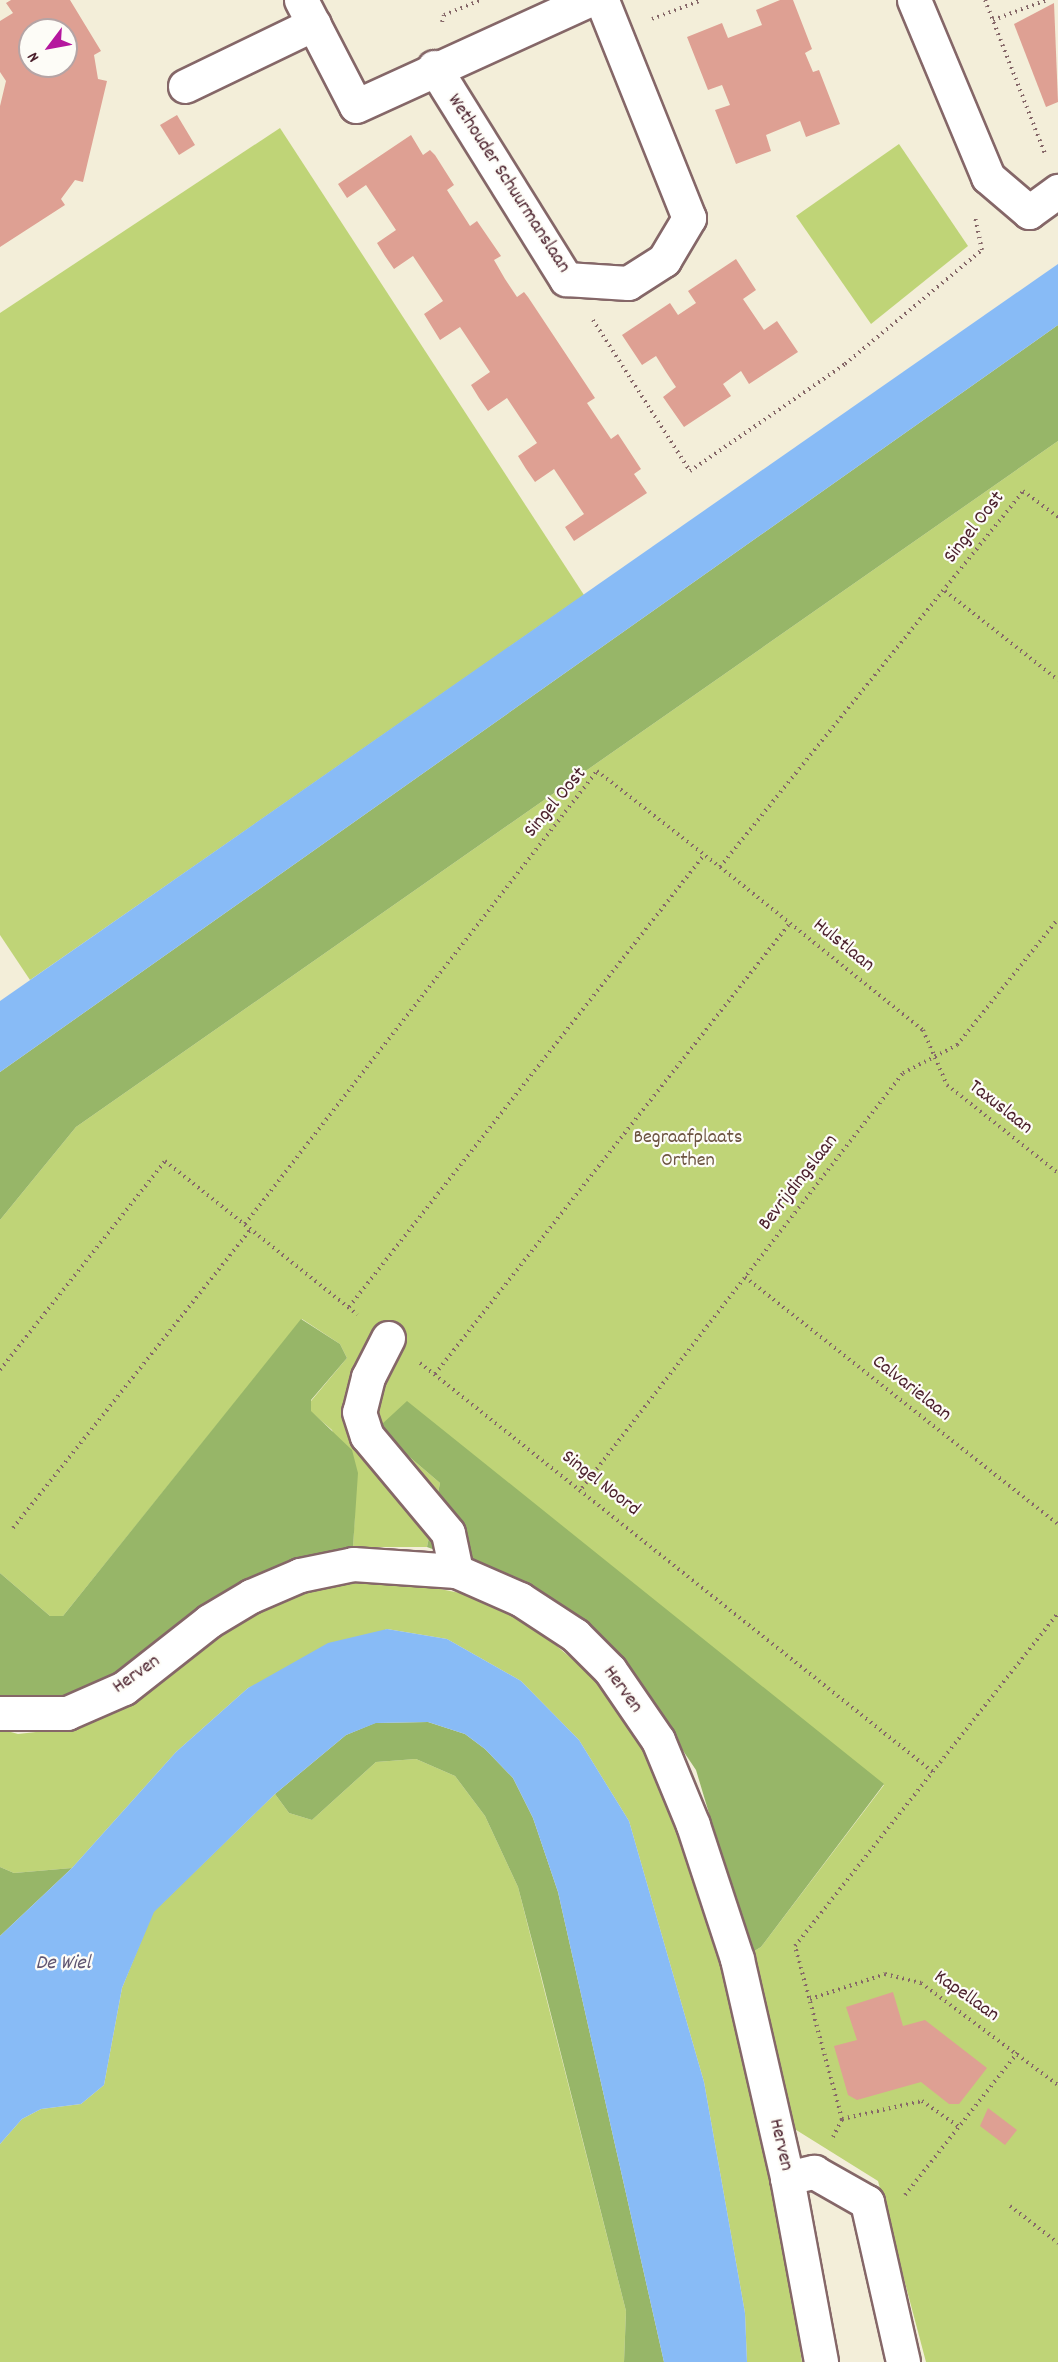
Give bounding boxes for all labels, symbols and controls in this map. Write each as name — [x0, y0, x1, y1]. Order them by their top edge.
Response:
north arrow — [18, 18, 78, 78]
text: N — [22, 47, 46, 66]
street label: Wethouder Schuurmanslaan — [441, 90, 575, 278]
street label: Singel Oost — [939, 487, 1011, 569]
street label: Singel Oost — [520, 763, 592, 843]
street label: Hulstlaan — [807, 914, 879, 978]
street label: Taxuslaan — [963, 1076, 1037, 1140]
park label: Begraafplaats Orthen — [634, 1127, 742, 1174]
street label: Bevrijdingslaan — [754, 1130, 844, 1236]
street label: Calvarielaan — [866, 1350, 956, 1428]
street label: Singel Noord — [556, 1446, 644, 1522]
street label: Herven — [108, 1650, 166, 1700]
street label: Herven — [597, 1662, 647, 1718]
water label: De Wiel — [35, 1951, 91, 1977]
street label: Kapellaan — [929, 1966, 1003, 2028]
street label: Herven — [762, 2117, 798, 2173]

